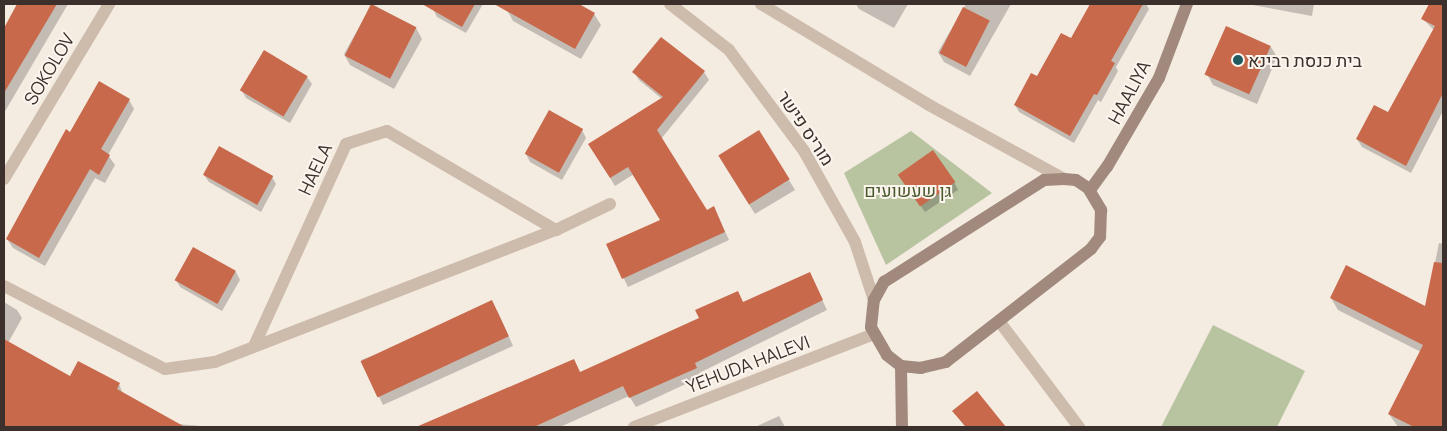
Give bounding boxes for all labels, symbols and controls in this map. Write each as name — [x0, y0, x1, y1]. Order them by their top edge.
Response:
street label: SOKOLOV — [19, 29, 79, 109]
place label: בית כנסת רבינא — [1248, 49, 1362, 71]
marker: בית כנסת רבינא — [1232, 54, 1244, 66]
street label: HAALIYA — [1103, 57, 1155, 127]
street label: מוריס פישר — [773, 86, 839, 170]
street label: HAELA — [294, 140, 336, 198]
park label: גן שעשועים — [864, 179, 952, 201]
street label: YEHUDA HALEVI — [683, 331, 813, 397]

